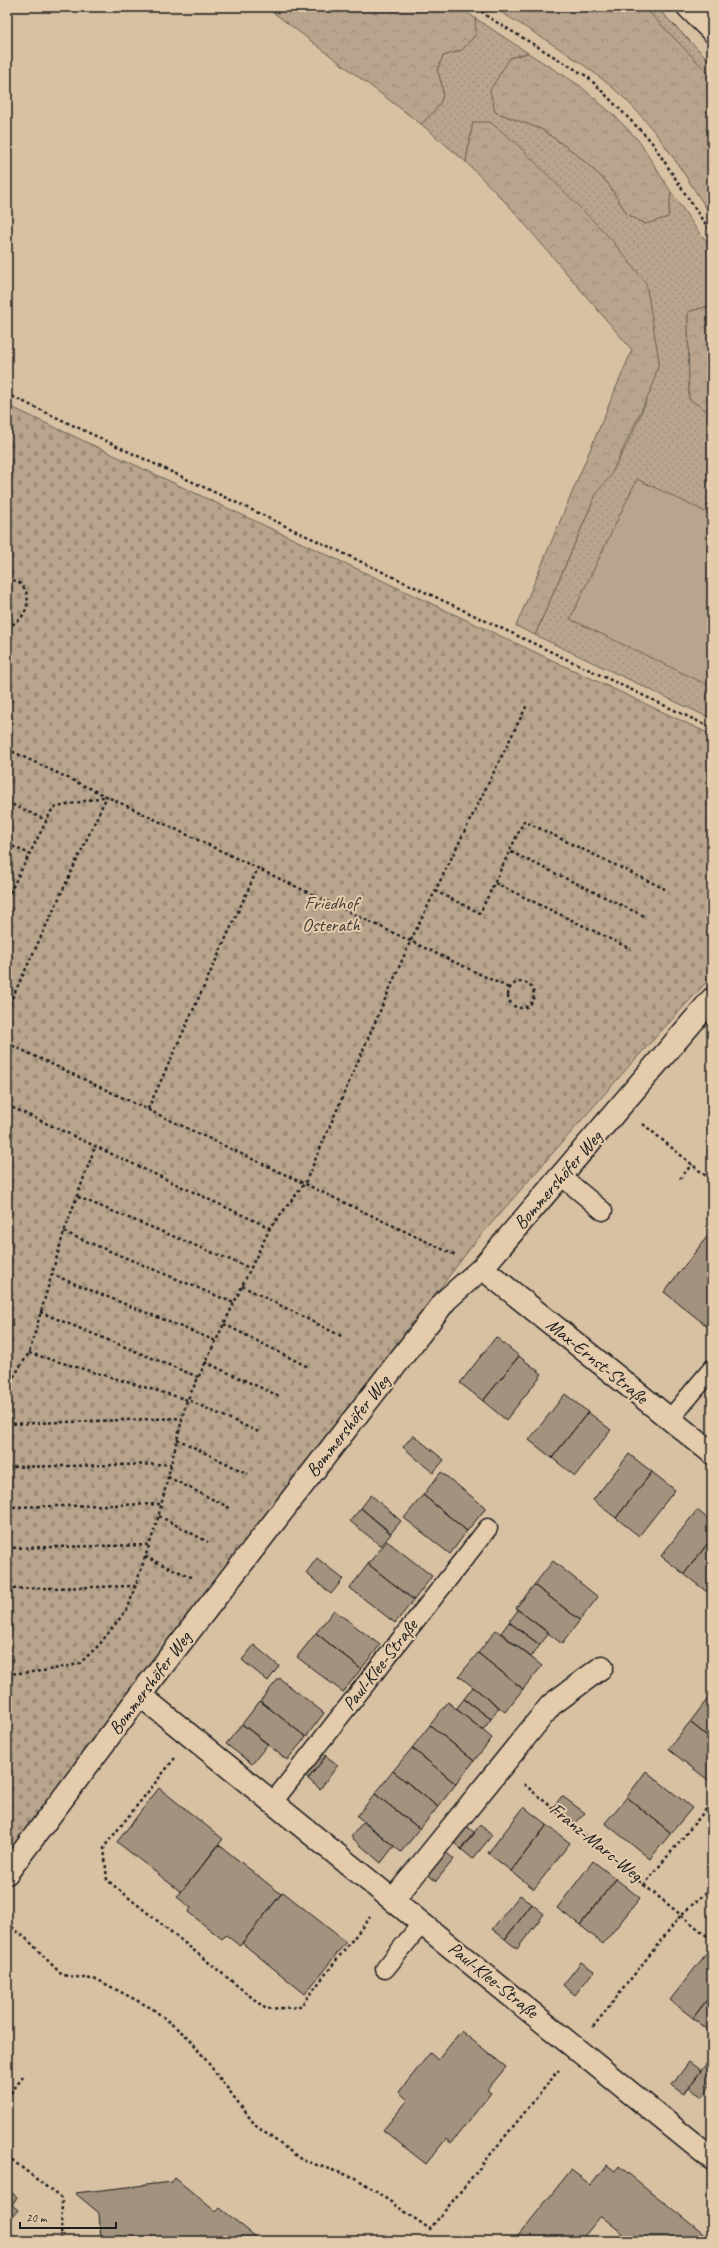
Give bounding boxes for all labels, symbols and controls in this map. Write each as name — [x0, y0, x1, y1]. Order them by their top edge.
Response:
park label: Friedhof Osterath — [302, 891, 362, 937]
street label: Bommershöfer Weg — [508, 1125, 608, 1234]
street label: Max-Ernst-Straße — [541, 1313, 654, 1410]
street label: Bommershöfer Weg — [301, 1369, 396, 1482]
street label: Paul-Klee-Straße — [337, 1613, 424, 1715]
street label: Bommershöfer Weg — [103, 1625, 197, 1740]
street label: Franz-Marc-Weg — [545, 1797, 648, 1888]
street label: Paul-Klee-Straße — [443, 1936, 544, 2025]
scale bar — [20, 2204, 116, 2230]
text: 20 m — [26, 2210, 48, 2226]

